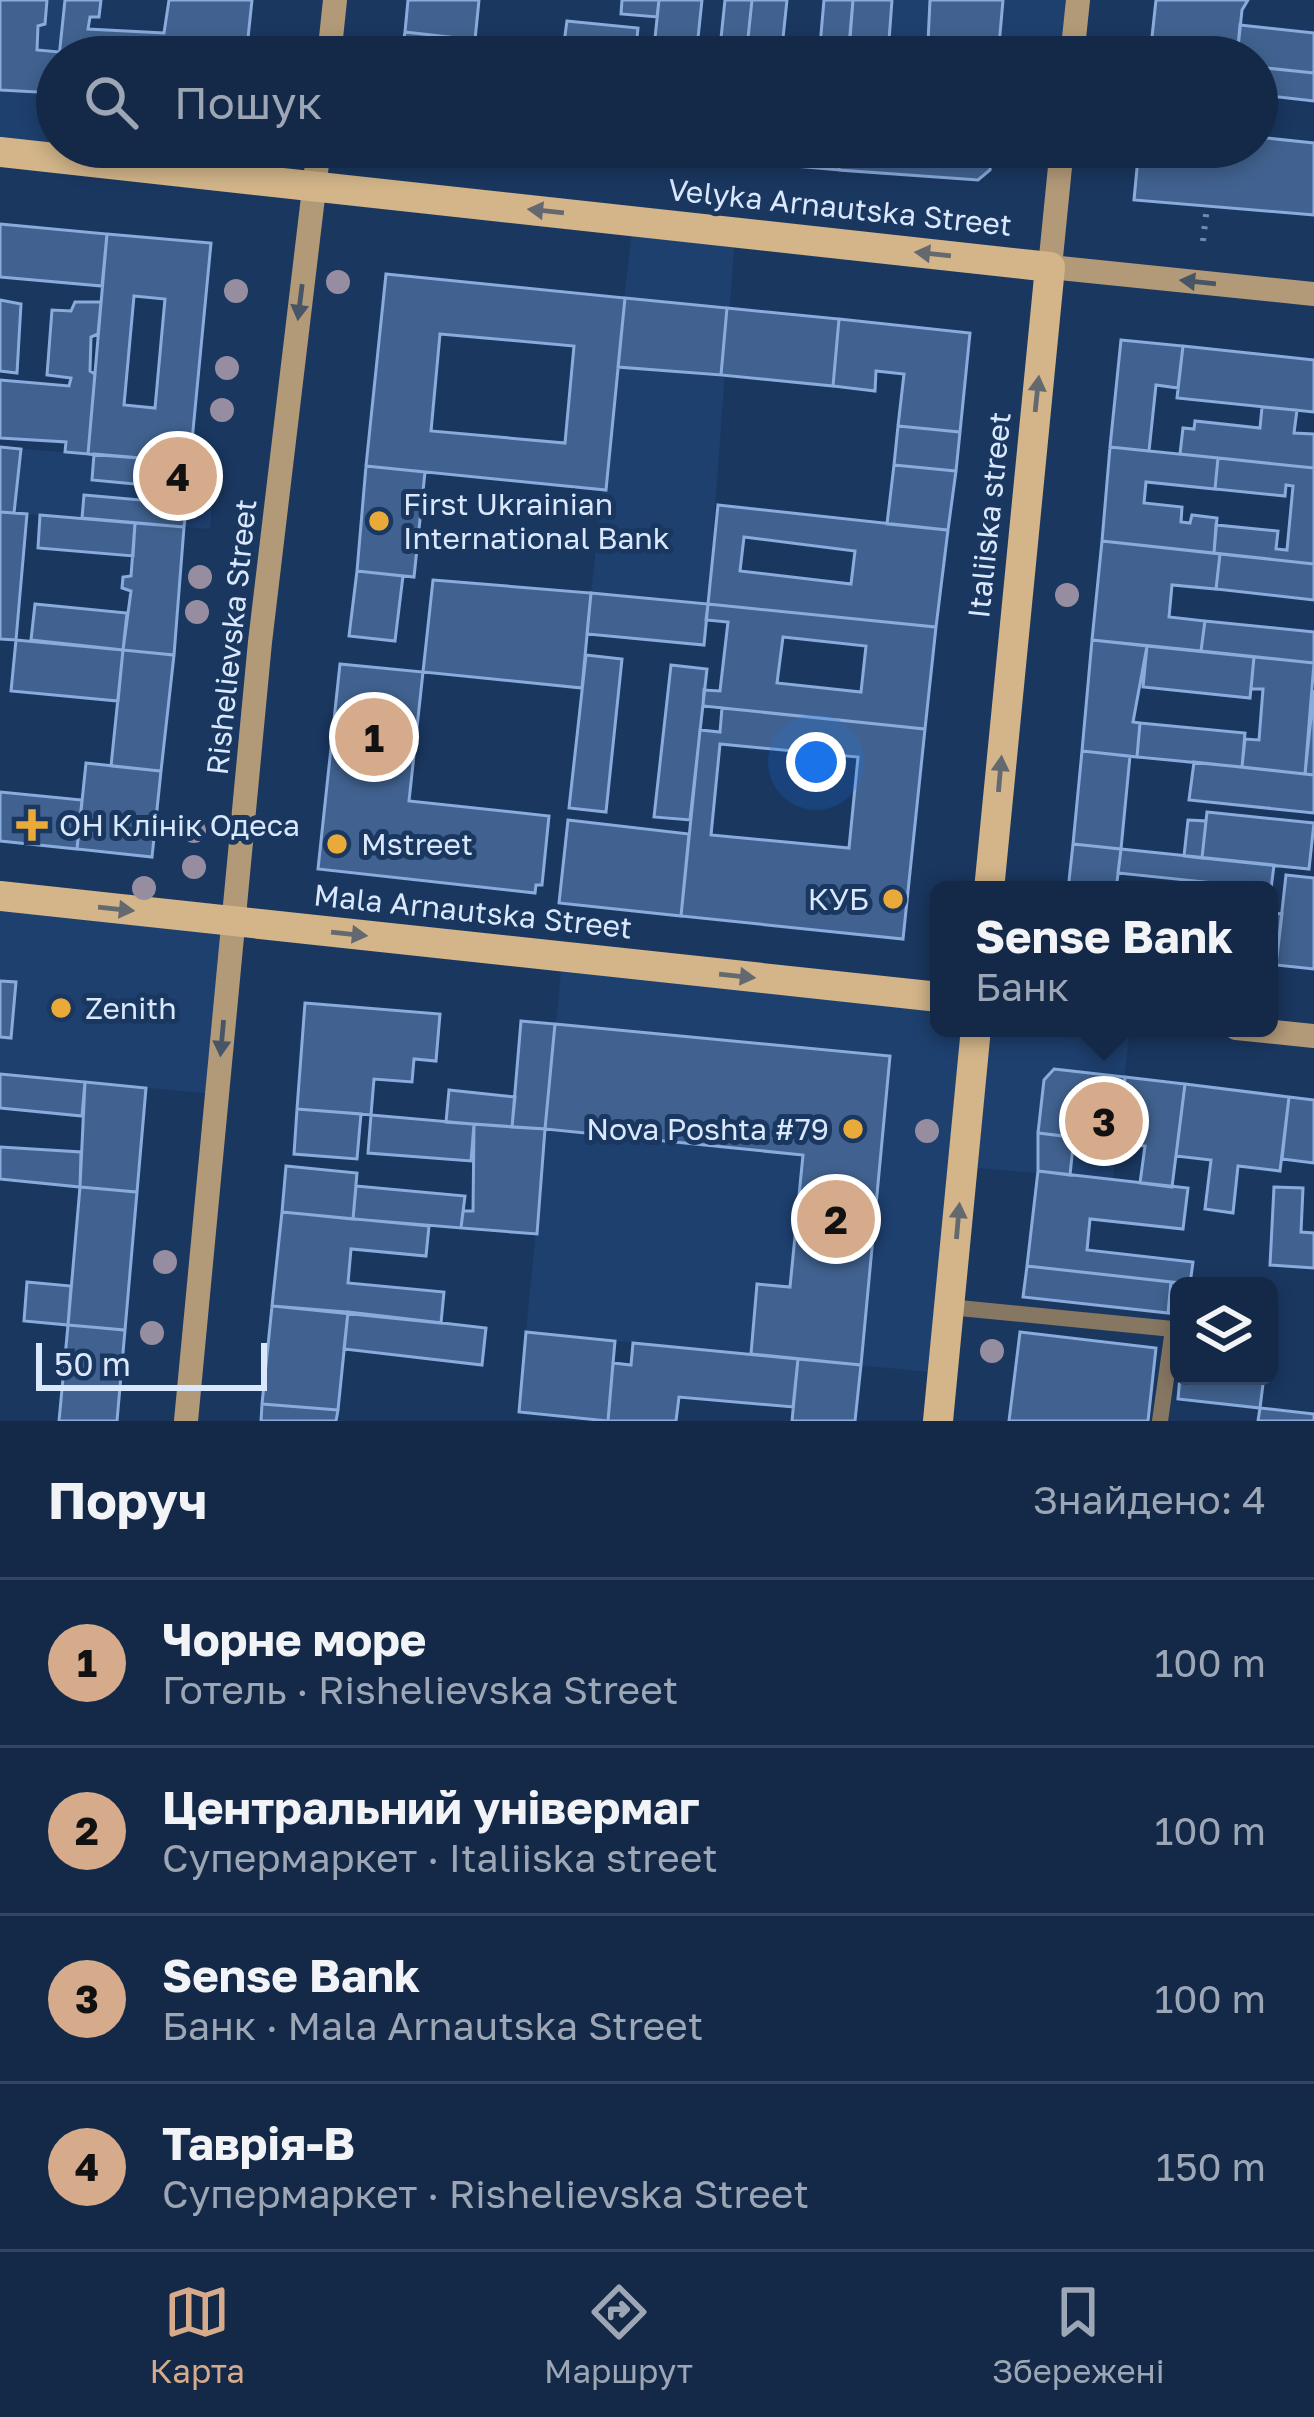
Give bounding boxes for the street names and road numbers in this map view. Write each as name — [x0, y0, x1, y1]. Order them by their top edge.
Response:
street label: Velyka Arnautska Street — [666, 171, 1014, 243]
street label: Italiiska street — [960, 410, 1018, 620]
street label: Rishelievska Street — [199, 497, 263, 777]
street label: Mala Arnautska Street — [312, 876, 634, 946]

